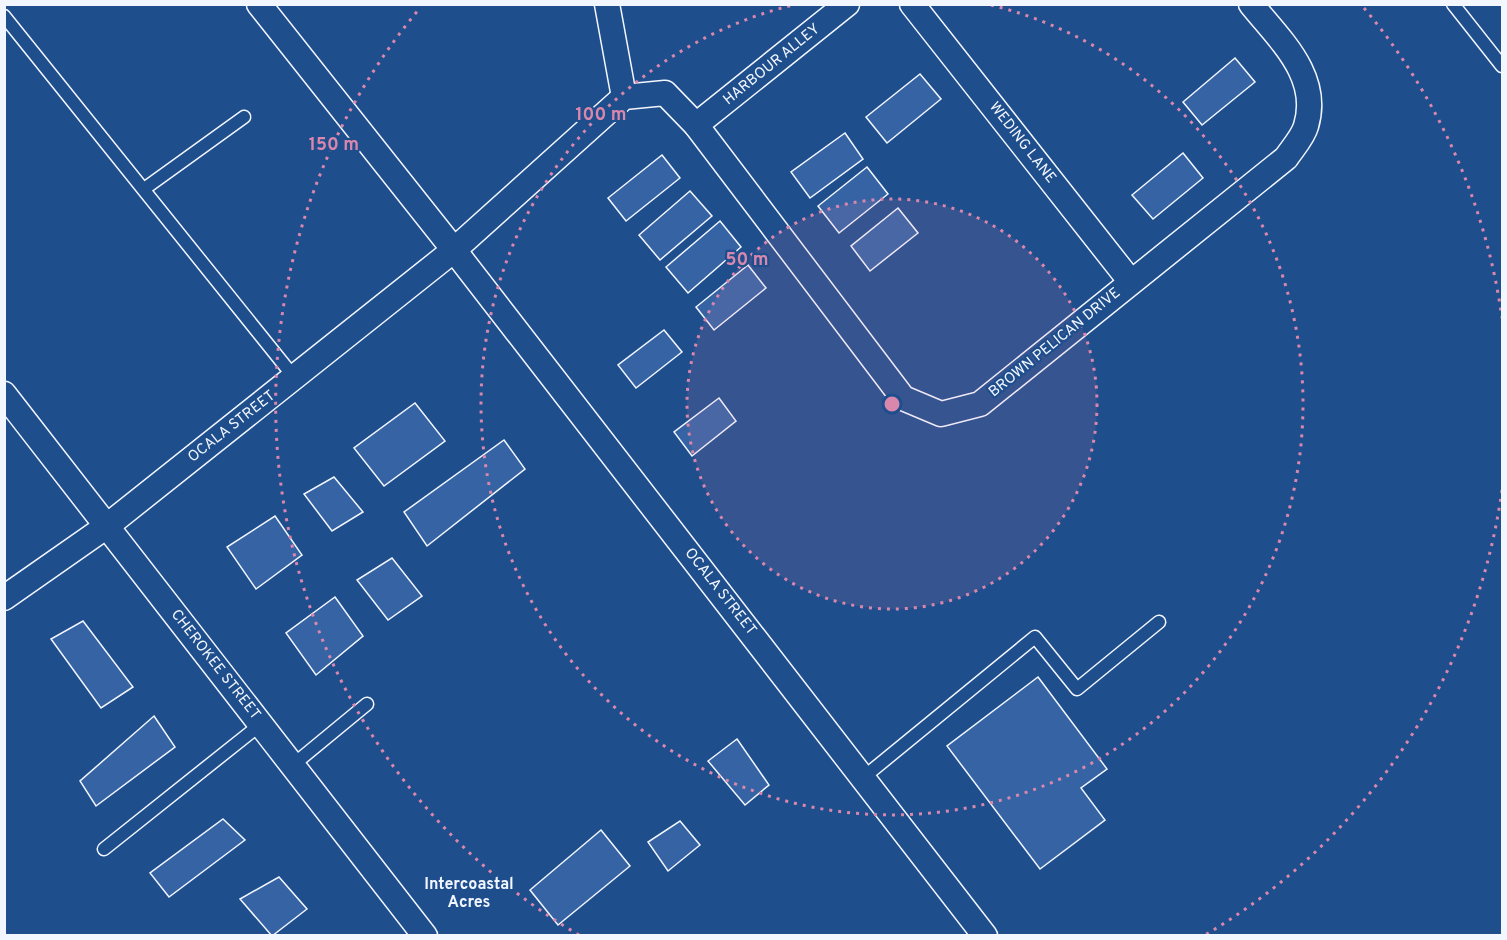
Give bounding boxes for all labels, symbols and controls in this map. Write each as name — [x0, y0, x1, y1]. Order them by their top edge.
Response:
street label: HARBOUR ALLEY — [720, 20, 825, 110]
street label: WEDING LANE — [984, 98, 1060, 188]
text: 100 m — [575, 104, 627, 127]
text: 150 m — [309, 134, 359, 157]
text: 50 m — [725, 249, 769, 272]
street label: BROWN PELICAN DRIVE — [985, 284, 1125, 402]
street label: OCALA STREET — [184, 387, 280, 467]
centre of rings — [882, 394, 902, 414]
street label: OCALA STREET — [680, 544, 760, 640]
street label: CHEROKEE STREET — [166, 606, 264, 724]
district label: Intercoastal Acres — [424, 875, 514, 913]

